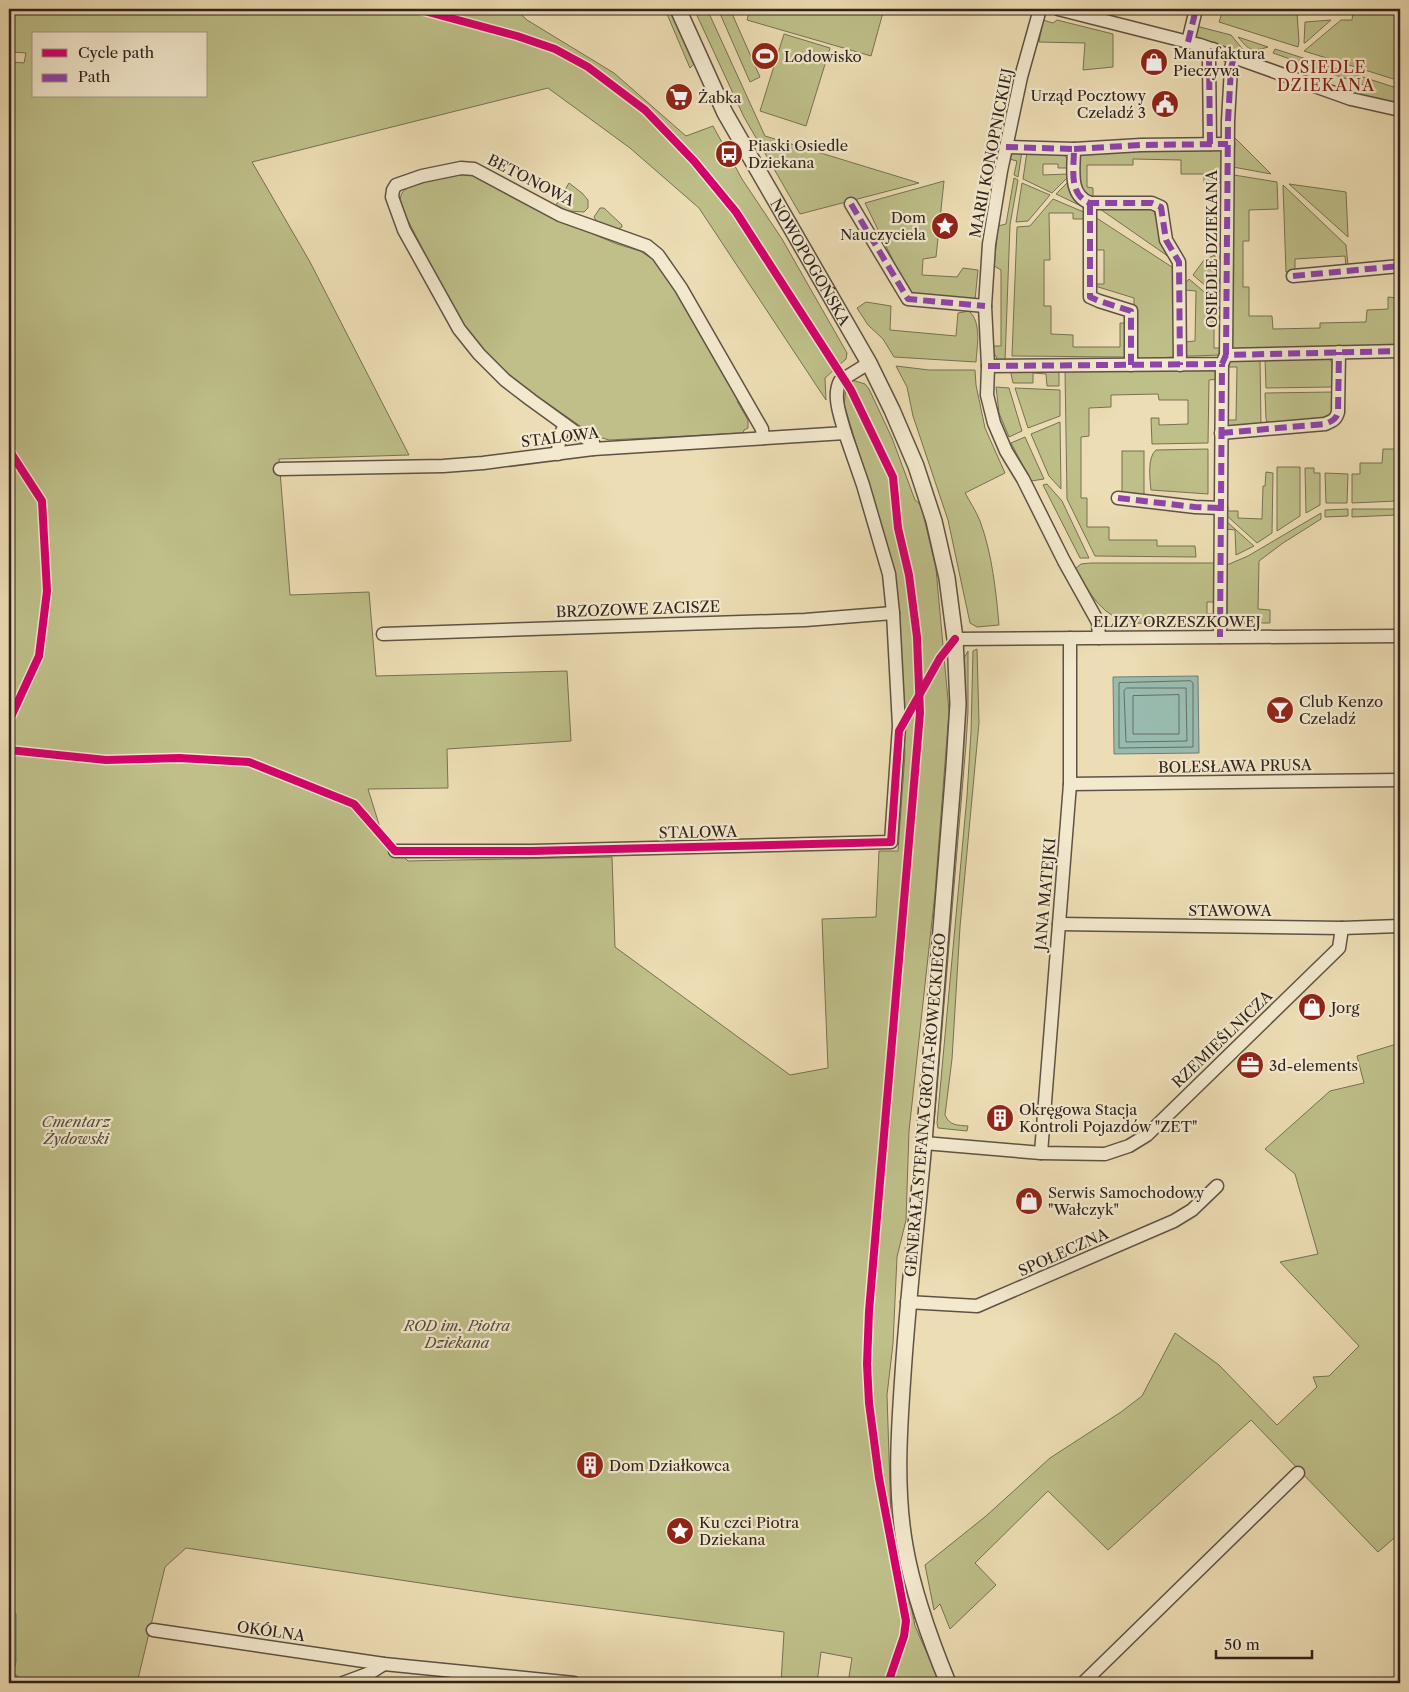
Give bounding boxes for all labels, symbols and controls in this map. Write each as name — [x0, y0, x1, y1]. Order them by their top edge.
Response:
legend — [32, 32, 208, 98]
sports icon: Lodowisko — [750, 41, 780, 71]
text: Cycle path — [78, 43, 155, 62]
place label: Manufaktura Pieczywa — [1173, 44, 1265, 80]
place label: Lodowisko — [784, 47, 862, 66]
shop icon: Manufaktura Pieczywa — [1139, 47, 1169, 77]
district label: OSIEDLE DZIEKANA — [1277, 57, 1375, 95]
street label: MARII KONOPNICKIEJ — [965, 66, 1017, 240]
text: Path — [78, 67, 111, 86]
supermarket icon: Żabka — [664, 82, 694, 112]
place label: Urząd Pocztowy Czeladź 3 — [1031, 86, 1147, 122]
place label: Żabka — [698, 88, 741, 107]
public building icon: Urząd Pocztowy Czeladź 3 — [1150, 89, 1180, 119]
place label: Piaski Osiedle Dziekana — [748, 136, 848, 172]
bus stop icon: Piaski Osiedle Dziekana — [714, 139, 744, 169]
street label: BETONOWA — [484, 150, 578, 210]
street label: OSIEDLE DZIEKANA — [1202, 169, 1221, 328]
street label: NOWOPOGOŃSKA — [767, 195, 855, 330]
place label: Dom Nauczyciela — [840, 208, 926, 244]
place icon: Dom Nauczyciela — [930, 211, 960, 241]
street label: STALOWA — [520, 423, 601, 451]
street label: BRZOZOWE ZACISZE — [556, 597, 720, 621]
street label: ELIZY ORZESZKOWEJ — [1093, 612, 1261, 631]
place label: Club Kenzo Czeladź — [1299, 692, 1383, 728]
bar icon: Club Kenzo Czeladź — [1265, 695, 1295, 725]
street label: BOLESŁAWA PRUSA — [1158, 755, 1313, 777]
street label: STALOWA — [659, 822, 738, 842]
street label: JANA MATEJKI — [1030, 837, 1059, 953]
street label: STAWOWA — [1188, 901, 1273, 920]
street label: GENERAŁA STEFANA GROTA-ROWECKIEGO — [900, 932, 950, 1278]
street label: RZEMIEŚLNICZA — [1168, 986, 1277, 1092]
shop icon: Jorg — [1297, 992, 1327, 1022]
place label: Jorg — [1329, 998, 1360, 1017]
office icon: 3d-elements — [1235, 1050, 1265, 1080]
place label: 3d-elements — [1269, 1056, 1358, 1075]
place label: Okręgowa Stacja Kontroli Pojazdów "ZET" — [1019, 1100, 1197, 1136]
building icon: Okręgowa Stacja Kontroli Pojazdów "ZET" — [985, 1103, 1015, 1133]
park label: Cmentarz Żydowski — [42, 1112, 111, 1148]
place label: Serwis Samochodowy "Wałczyk" — [1048, 1183, 1205, 1219]
shop icon: Serwis Samochodowy "Wałczyk" — [1014, 1186, 1044, 1216]
street label: SPOŁECZNA — [1015, 1223, 1112, 1280]
park label: ROD im. Piotra Dziekana — [403, 1316, 510, 1352]
building icon: Dom Działkowca — [575, 1450, 605, 1480]
place label: Dom Działkowca — [609, 1456, 730, 1475]
place label: Ku czci Piotra Dziekana — [699, 1513, 799, 1549]
place icon: Ku czci Piotra Dziekana — [665, 1516, 695, 1546]
street label: OKÓLNA — [236, 1617, 307, 1645]
scale bar — [1216, 1627, 1313, 1659]
text: 50 m — [1224, 1635, 1260, 1654]

